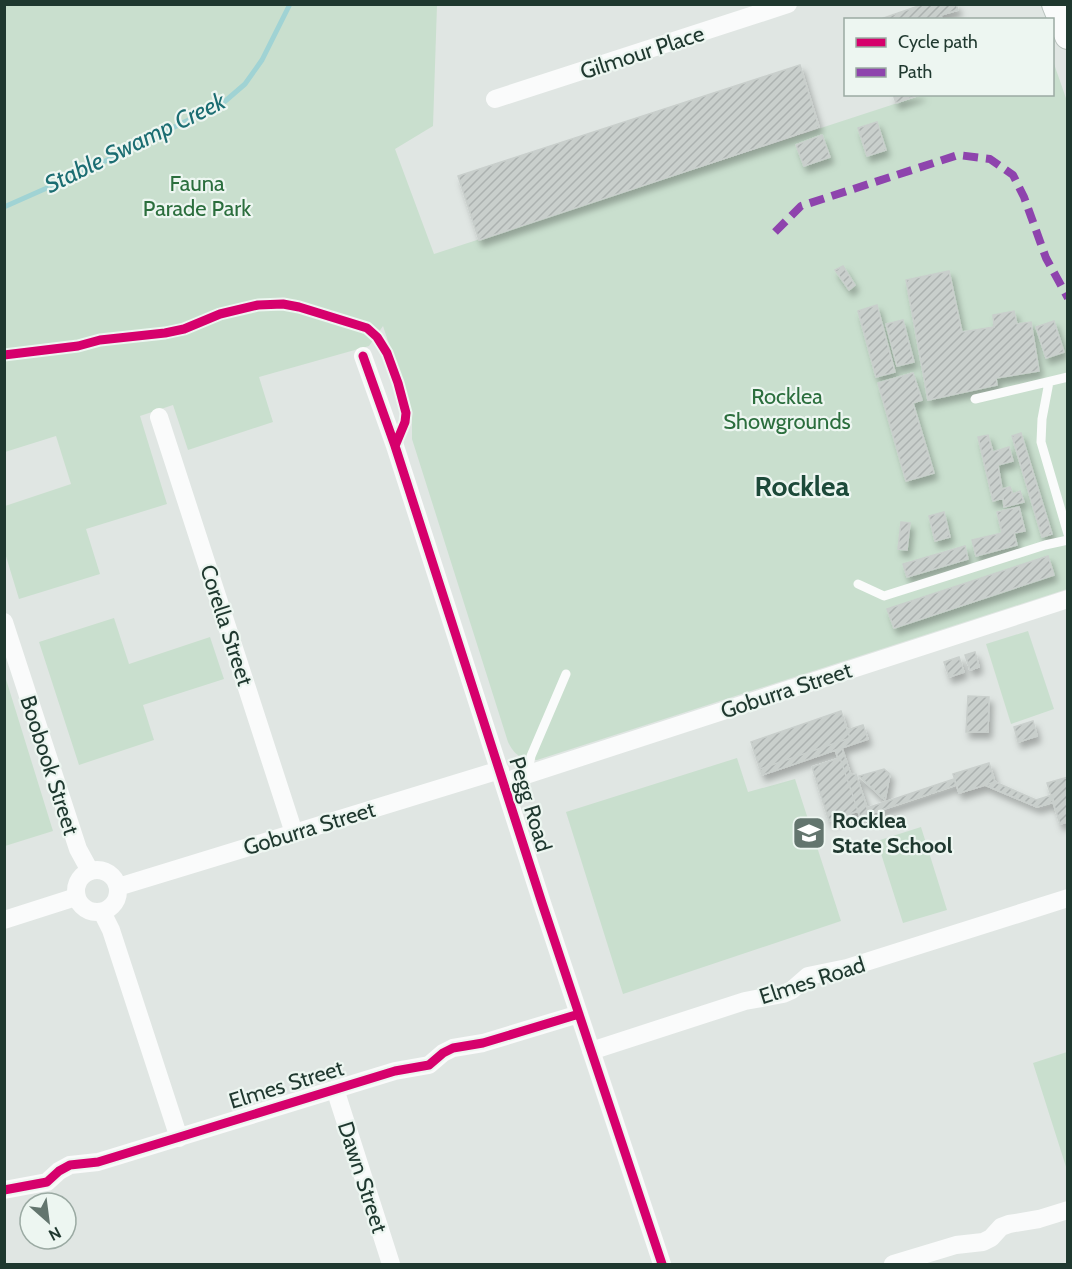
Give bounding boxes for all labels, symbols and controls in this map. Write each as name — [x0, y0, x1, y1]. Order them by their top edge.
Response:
legend — [844, 18, 1054, 96]
street label: Gilmour Place — [577, 20, 708, 85]
text: Cycle path — [898, 31, 978, 53]
text: Path — [898, 61, 932, 83]
water label: Stable Swamp Creek — [40, 86, 231, 199]
park label: Fauna Parade Park — [143, 170, 251, 222]
park label: Rocklea Showgrounds — [723, 383, 851, 435]
district label: Rocklea — [755, 469, 849, 503]
street label: Corella Street — [194, 561, 259, 690]
street label: Goburra Street — [717, 656, 856, 724]
street label: Boobook Street — [14, 692, 85, 839]
street label: Pegg Road — [503, 753, 558, 855]
street label: Goburra Street — [240, 795, 379, 861]
place label: Rocklea State School — [832, 807, 953, 859]
school or university icon: Rocklea State School — [791, 815, 827, 851]
street label: Elmes Road — [756, 951, 869, 1010]
street label: Elmes Street — [226, 1054, 347, 1115]
street label: Dawn Street — [332, 1118, 393, 1237]
north arrow — [18, 1191, 78, 1251]
text: N — [45, 1223, 64, 1245]

